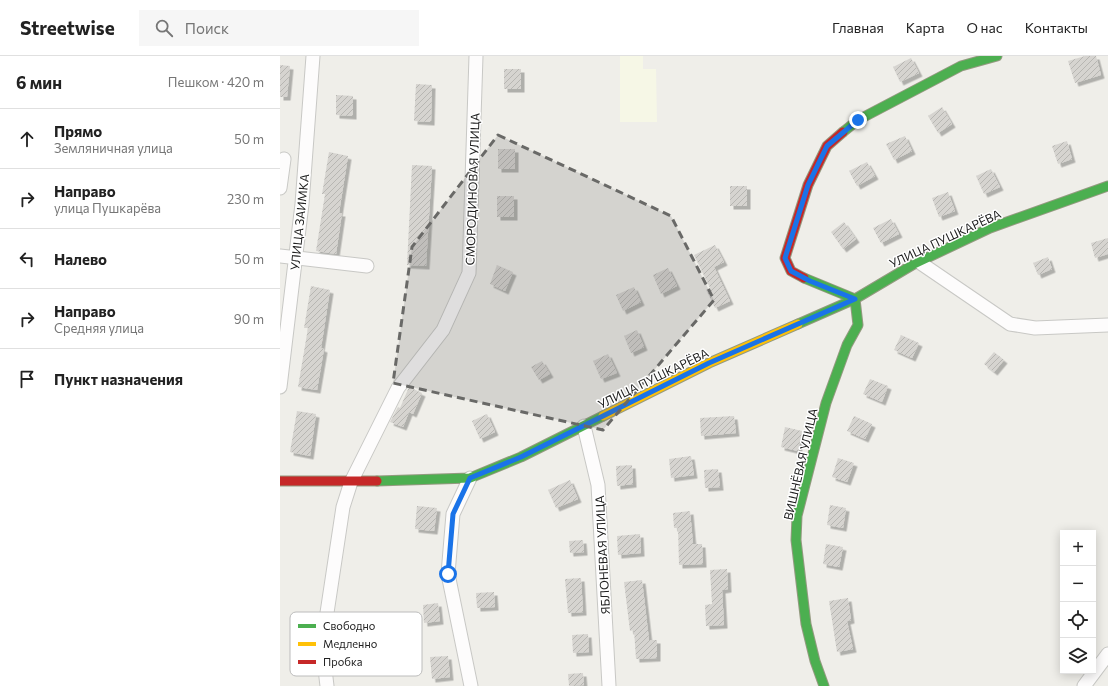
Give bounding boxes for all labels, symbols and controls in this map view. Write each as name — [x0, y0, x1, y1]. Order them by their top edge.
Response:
search box — [139, 10, 419, 46]
text: Streetwise — [20, 16, 115, 39]
icon: search — [153, 17, 175, 39]
text: Поиск — [185, 19, 229, 37]
text: Главная — [832, 19, 884, 36]
text: Карта — [906, 19, 944, 36]
text: О нас — [966, 19, 1003, 36]
text: Контакты — [1025, 19, 1088, 36]
text: 6 мин — [16, 72, 62, 93]
text: Пешком · 420 m — [168, 74, 264, 90]
route end — [849, 111, 867, 129]
street label: СМОРОДИНОВАЯ УЛИЦА — [462, 113, 482, 265]
text: Прямо — [54, 122, 102, 140]
icon: ahead — [16, 128, 38, 150]
text: 50 m — [234, 131, 264, 147]
text: Земляничная улица — [54, 140, 173, 156]
street label: УЛИЦА ЗАИМКА — [287, 173, 311, 271]
text: Направо — [54, 182, 116, 200]
icon: right — [16, 188, 38, 210]
text: 230 m — [227, 191, 264, 207]
text: улица Пушкарёва — [54, 200, 161, 216]
street label: УЛИЦА ПУШКАРЁВА — [887, 206, 1003, 270]
icon: left — [16, 248, 38, 270]
text: Налево — [54, 250, 107, 268]
text: 50 m — [234, 251, 264, 267]
text: Направо — [54, 302, 116, 320]
icon: right — [16, 308, 38, 330]
text: 90 m — [234, 311, 264, 327]
text: Средняя улица — [54, 320, 144, 336]
street label: УЛИЦА ПУШКАРЁВА — [595, 345, 711, 411]
icon: arrive — [16, 368, 38, 390]
text: Пункт назначения — [54, 370, 183, 388]
street label: ВИШНЁВАЯ УЛИЦА — [780, 407, 820, 521]
street label: ЯБЛОНЕВАЯ УЛИЦА — [592, 495, 612, 615]
map controls — [1060, 530, 1096, 674]
button: + — [1060, 530, 1096, 566]
route start — [439, 565, 457, 583]
button: − — [1060, 566, 1096, 602]
button: locate — [1060, 602, 1096, 638]
legend — [290, 612, 422, 676]
text: Свободно — [323, 619, 376, 632]
text: Медленно — [323, 637, 378, 650]
button: layers — [1060, 638, 1096, 674]
text: Пробка — [323, 655, 362, 668]

